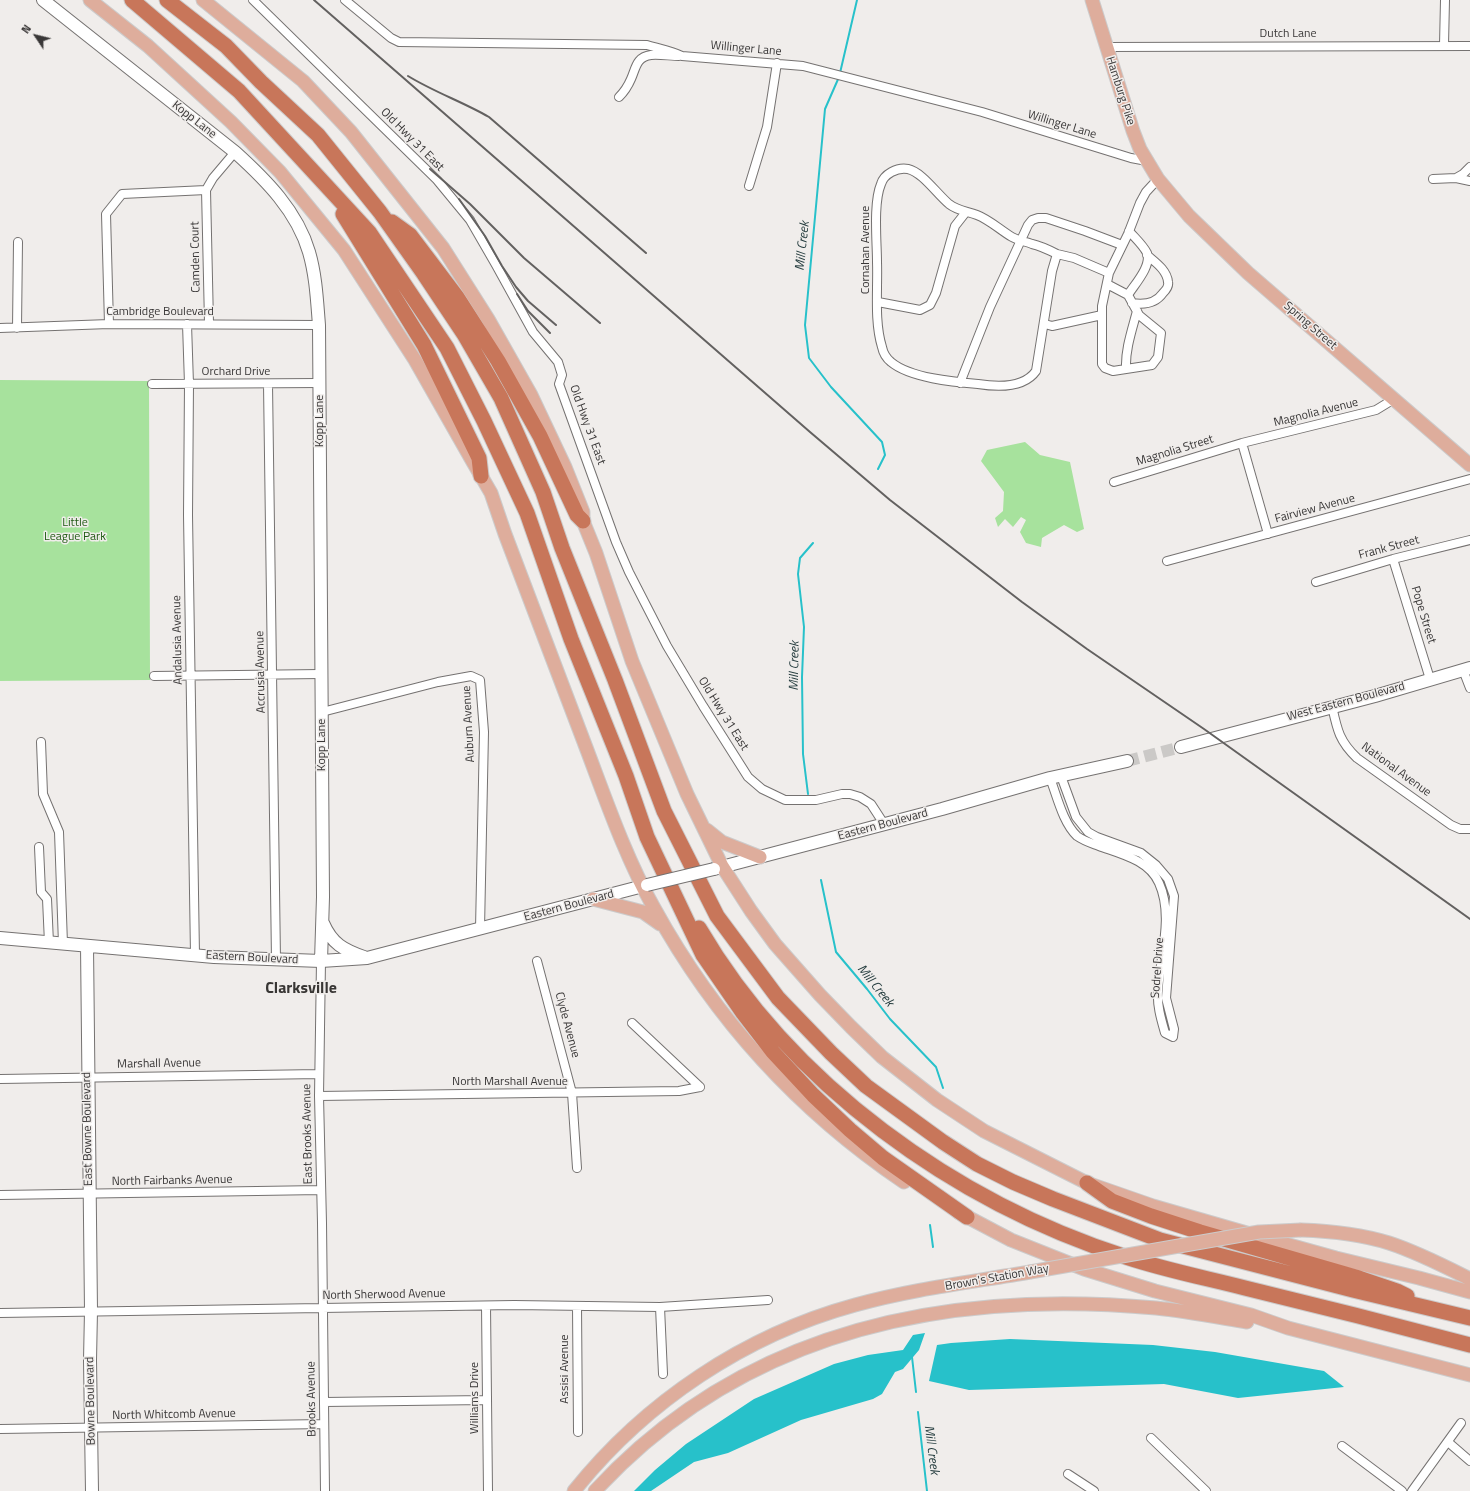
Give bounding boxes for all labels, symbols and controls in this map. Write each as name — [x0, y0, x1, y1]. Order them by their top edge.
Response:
north arrow — [16, 16, 56, 56]
text: N — [17, 21, 35, 37]
street label: Dutch Lane — [1260, 27, 1316, 41]
street label: Willinger Lane — [710, 39, 782, 59]
street label: Hamburg Pike — [1102, 55, 1138, 127]
street label: Kopp Lane — [169, 98, 219, 142]
street label: Old Hwy 31 East — [377, 105, 447, 175]
street label: Willinger Lane — [1026, 108, 1098, 142]
street label: Cornahan Avenue — [859, 206, 873, 294]
street label: Camden Court — [188, 221, 204, 293]
water label: Mill Creek — [793, 221, 813, 271]
street label: Spring Street — [1280, 299, 1340, 353]
street label: Cambridge Boulevard — [106, 305, 214, 319]
street label: Orchard Drive — [202, 365, 270, 379]
street label: Old Hwy 31 East — [566, 383, 608, 467]
street label: Kopp Lane — [313, 395, 327, 447]
street label: Magnolia Avenue — [1272, 396, 1360, 430]
street label: Magnolia Street — [1135, 432, 1215, 470]
street label: Fairview Avenue — [1273, 491, 1357, 527]
park label: Little League Park — [44, 516, 106, 544]
street label: Frank Street — [1357, 533, 1421, 563]
street label: Pope Street — [1407, 585, 1439, 645]
street label: Andalusia Avenue — [170, 595, 186, 685]
street label: Accrusia Avenue — [253, 631, 269, 713]
water label: Mill Creek — [787, 641, 803, 691]
street label: Old Hwy 31 East — [695, 675, 751, 753]
street label: West Eastern Boulevard — [1285, 679, 1407, 725]
street label: Auburn Avenue — [460, 685, 478, 763]
street label: Kopp Lane — [315, 719, 329, 771]
street label: National Avenue — [1358, 740, 1434, 800]
street label: Eastern Boulevard — [836, 806, 930, 844]
street label: Eastern Boulevard — [522, 887, 616, 925]
street label: Sodrel Drive — [1149, 937, 1167, 999]
street label: Eastern Boulevard — [205, 948, 299, 968]
water label: Mill Creek — [853, 962, 897, 1010]
district label: Clarksville — [265, 979, 337, 999]
street label: Clyde Avenue — [551, 991, 583, 1059]
street label: Marshall Avenue — [117, 1056, 201, 1072]
street label: East Bowne Boulevard — [80, 1072, 96, 1186]
street label: North Marshall Avenue — [452, 1075, 568, 1089]
street label: East Brooks Avenue — [300, 1084, 316, 1184]
street label: North Fairbanks Avenue — [111, 1173, 233, 1189]
street label: Brown's Station Way — [944, 1262, 1050, 1294]
street label: North Sherwood Avenue — [322, 1287, 446, 1303]
street label: Assisi Avenue — [558, 1334, 572, 1404]
street label: Bowne Boulevard — [83, 1356, 99, 1446]
street label: Brooks Avenue — [304, 1361, 320, 1437]
street label: Williams Drive — [468, 1362, 482, 1434]
street label: North Whitcomb Avenue — [112, 1407, 236, 1423]
water label: Mill Creek — [920, 1424, 942, 1476]

